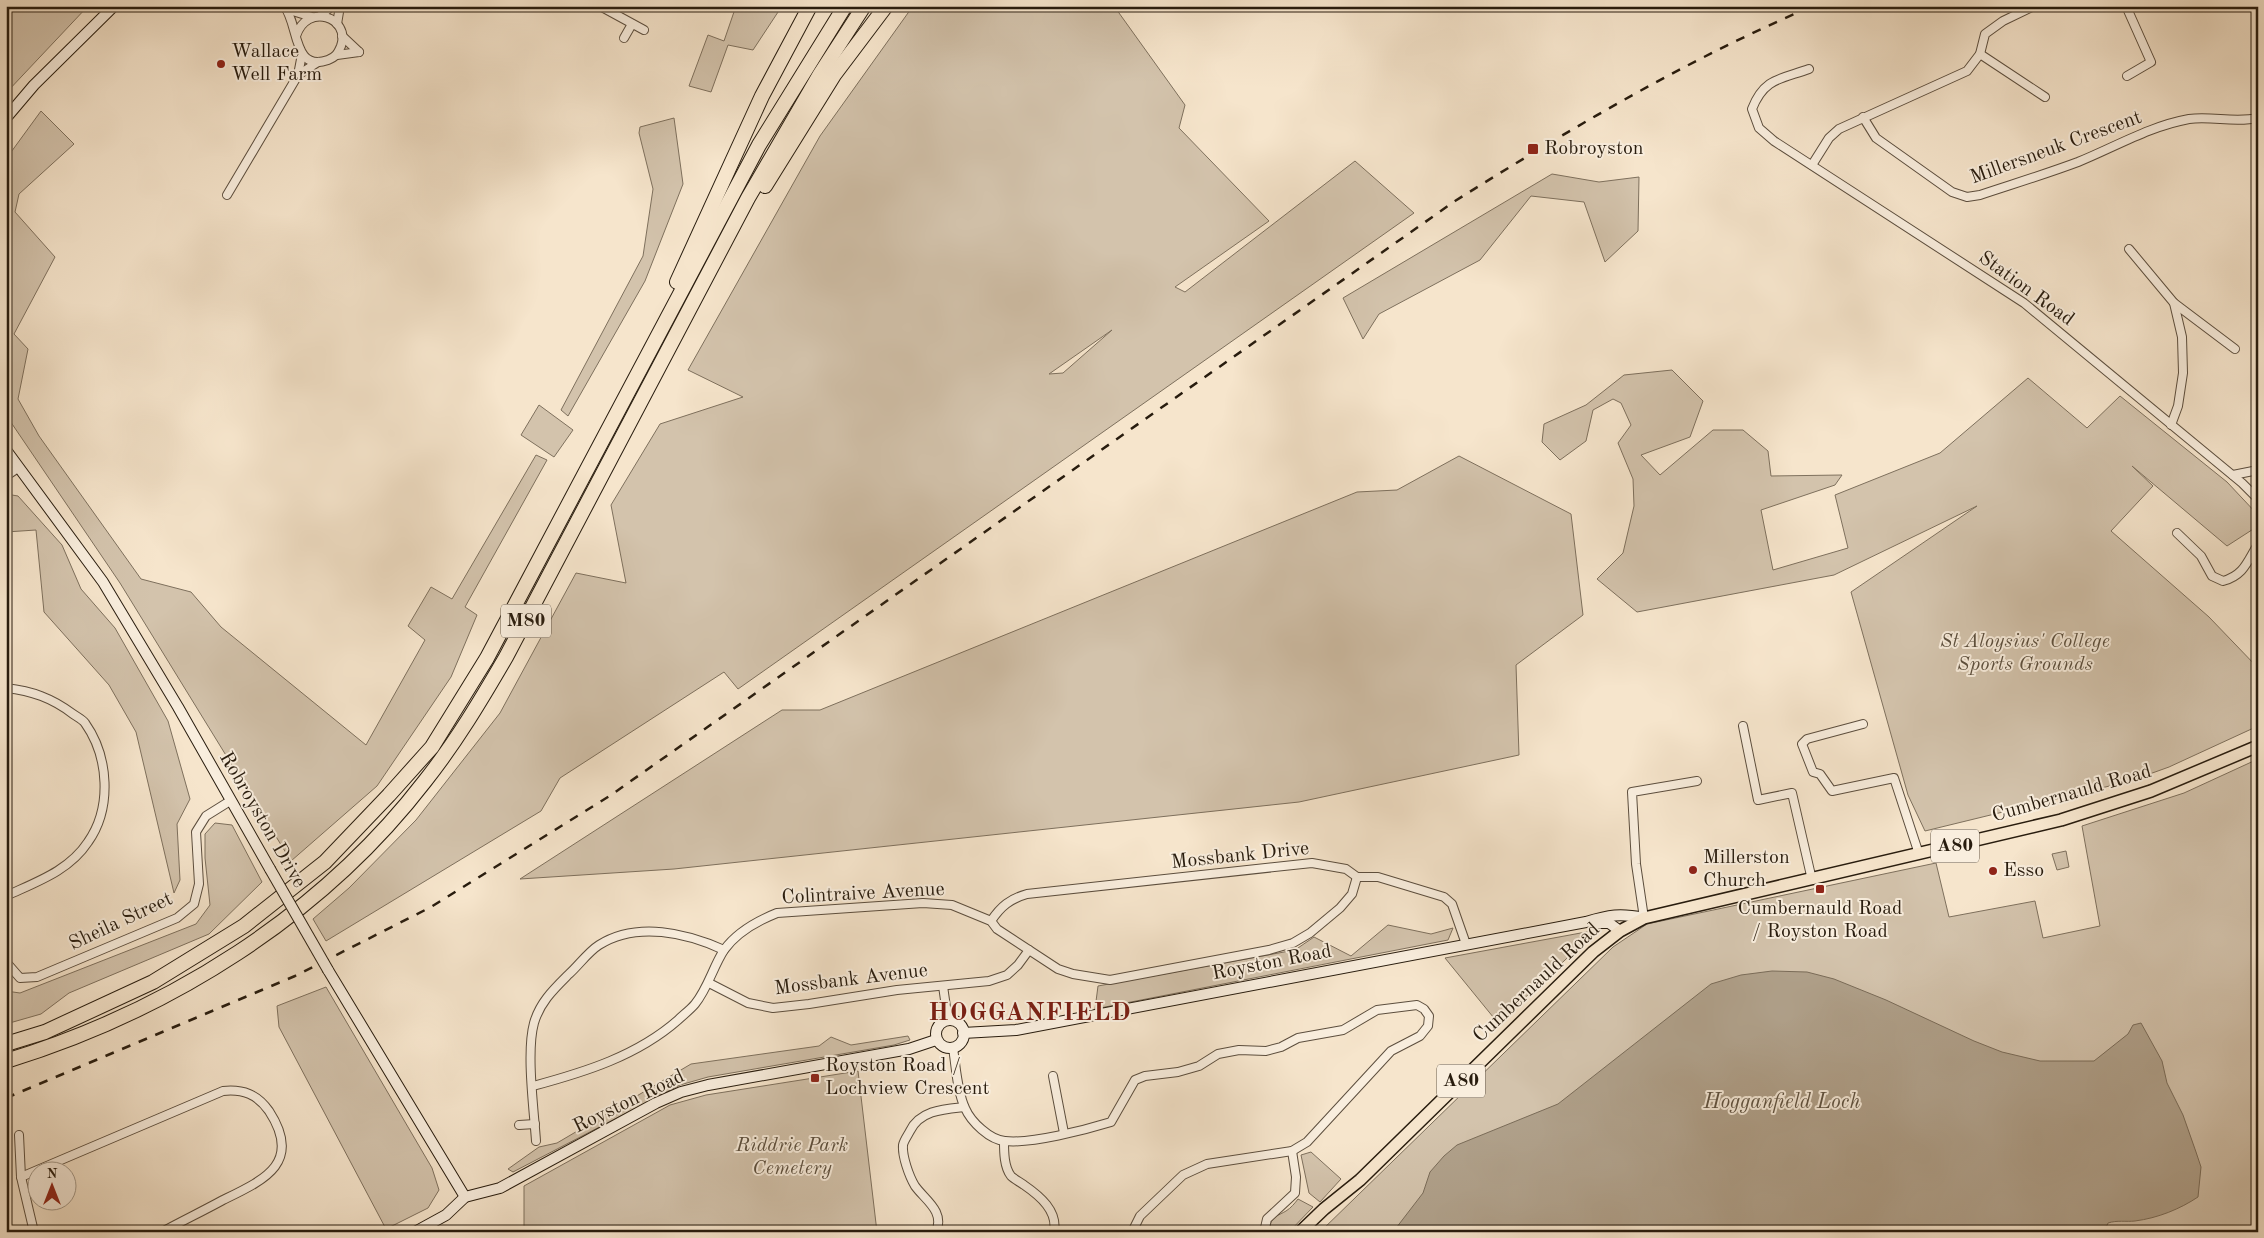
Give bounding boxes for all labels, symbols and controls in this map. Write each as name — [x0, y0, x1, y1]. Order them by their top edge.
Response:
place label: Wallace Well Farm — [231, 42, 322, 85]
marker: Wallace Well Farm — [215, 58, 227, 70]
street label: Millersneuk Crescent — [1968, 108, 2144, 188]
place label: Robroyston — [1544, 139, 1644, 159]
marker: Robroyston — [1526, 142, 1540, 156]
street label: Station Road — [1975, 248, 2077, 330]
road number: M80 — [501, 604, 551, 638]
park label: St Aloysius' College Sports Grounds — [1940, 632, 2110, 675]
street label: Robroyston Drive — [215, 749, 309, 891]
street label: Cumbernauld Road — [1990, 762, 2154, 826]
road number: A80 — [1931, 829, 1979, 862]
street label: Mossbank Drive — [1170, 839, 1310, 873]
place label: Millerston Church — [1703, 848, 1790, 891]
place label: Esso — [2003, 861, 2044, 881]
marker: Millerston Church — [1687, 864, 1699, 876]
marker: Esso — [1987, 865, 1999, 877]
street label: Colintraive Avenue — [781, 880, 945, 908]
marker: Cumbernauld Road / Royston Road — [1814, 883, 1826, 895]
street label: Sheila Street — [66, 889, 176, 955]
place label: Cumbernauld Road / Royston Road — [1738, 899, 1902, 942]
street label: Cumbernauld Road — [1470, 919, 1604, 1047]
street label: Royston Road — [1211, 942, 1333, 984]
street label: Mossbank Avenue — [773, 961, 929, 999]
district label: HOGGANFIELD — [928, 1001, 1132, 1026]
place label: Royston Road / Lochview Crescent — [825, 1056, 989, 1099]
road number: A80 — [1437, 1064, 1485, 1098]
street label: Royston Road — [570, 1066, 688, 1138]
marker: Royston Road / Lochview Crescent — [809, 1072, 821, 1084]
water label: Hogganfield Loch — [1703, 1092, 1861, 1113]
park label: Riddrie Park Cemetery — [735, 1136, 849, 1179]
north arrow — [28, 1160, 78, 1210]
text: N — [47, 1167, 58, 1181]

